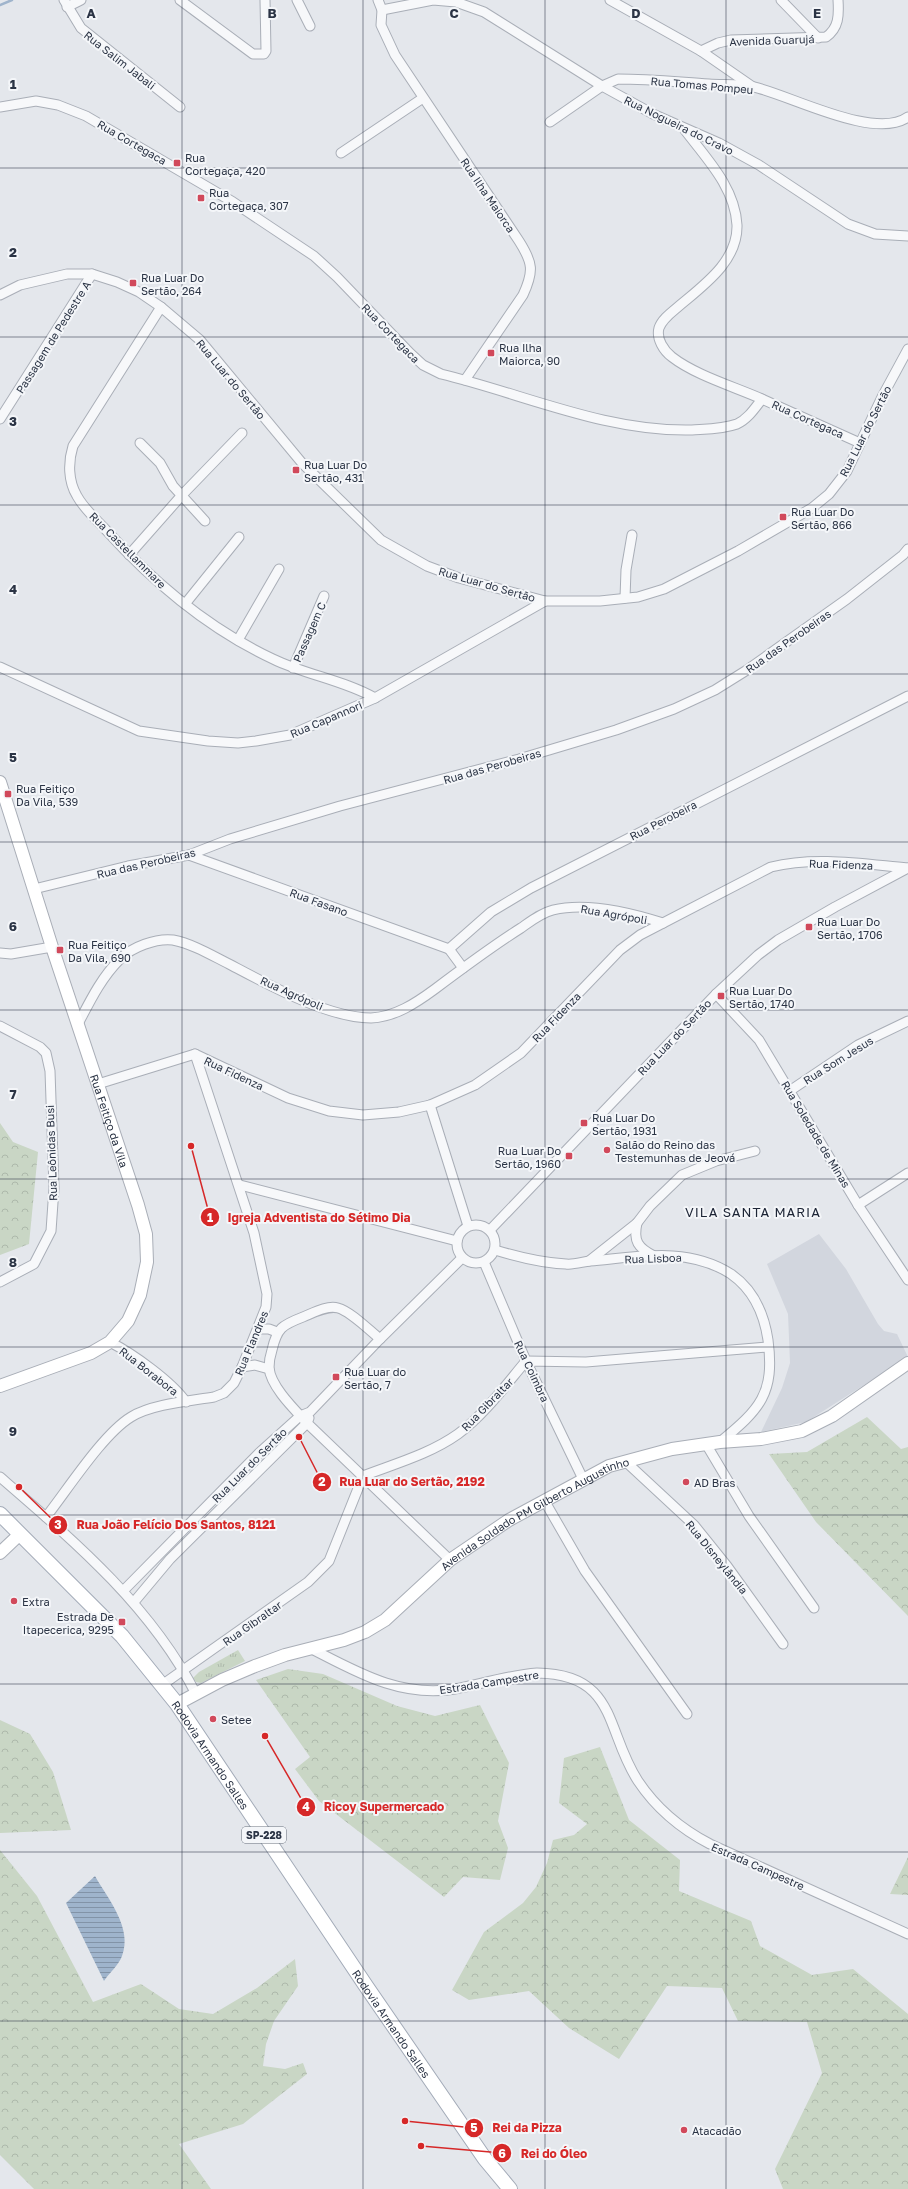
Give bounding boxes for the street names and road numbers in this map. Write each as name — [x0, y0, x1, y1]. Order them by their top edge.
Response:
street label: Rua Salim Jabali — [82, 28, 158, 92]
street label: Avenida Guarujá — [729, 32, 815, 48]
street label: Rua Tomas Pompeu — [650, 74, 754, 96]
street label: Rua Nogueira do Cravo — [622, 93, 736, 157]
street label: Rua Cortegaca — [95, 117, 169, 167]
street label: Rua Ilha Maiorca — [458, 155, 518, 235]
street label: Passagem de Pedestre A — [13, 278, 93, 396]
street label: Rua Cortegaca — [359, 301, 423, 365]
street label: Rua Luar do Sertão — [194, 336, 268, 422]
street label: Rua Luar do Sertão — [836, 383, 894, 479]
street label: Rua Cortegaca — [770, 397, 846, 441]
street label: Rua Castellammare — [87, 509, 169, 591]
street label: Rua Luar do Sertão — [437, 564, 537, 604]
street label: Passagem C — [290, 600, 328, 664]
street label: Rua das Perobeiras — [743, 607, 833, 675]
street label: Rua Capannori — [288, 698, 364, 740]
street label: Rua das Perobeiras — [442, 746, 543, 786]
street label: Rua Perobeira — [627, 797, 699, 843]
street label: Rua das Perobeiras — [95, 845, 197, 881]
street label: Rua Fidenza — [809, 856, 873, 872]
street label: Rua Fasano — [288, 885, 350, 919]
street label: Rua Agrópoli — [580, 902, 648, 926]
street label: Rua Agrópoli — [259, 973, 326, 1013]
street label: Rua Fidenza — [529, 989, 583, 1045]
street label: Rua Luar do Sertão — [635, 996, 714, 1078]
street label: Rua Som Jesus — [801, 1033, 875, 1087]
street label: Rua Fidenza — [202, 1054, 266, 1092]
street label: Rua Feitiço da Vila — [88, 1072, 131, 1169]
street label: Rua Soledade de Minas — [779, 1078, 853, 1190]
street label: Rua Leônidas Busi — [43, 1105, 59, 1201]
street label: Rua Lisboa — [624, 1251, 682, 1265]
street label: Rua Flandres — [232, 1309, 271, 1377]
street label: Rua Coimbra — [512, 1338, 552, 1404]
street label: Rua Borabora — [117, 1344, 181, 1398]
street label: Rua Gibraltar — [458, 1374, 516, 1433]
street label: Rua Luar do Sertão — [209, 1425, 289, 1505]
street label: Avenida Soldado PM Gilberto Augustinho — [437, 1454, 631, 1572]
street label: Rua Disneylândia — [683, 1518, 751, 1596]
street label: Rua Gibraltar — [220, 1597, 285, 1648]
street label: Estrada Campestre — [438, 1668, 540, 1696]
street label: Rodovia Armando Salles — [170, 1698, 252, 1812]
road number: SP-228 — [242, 1827, 286, 1843]
street label: Estrada Campestre — [709, 1840, 807, 1892]
street label: Rodovia Armando Salles — [350, 1967, 434, 2080]

